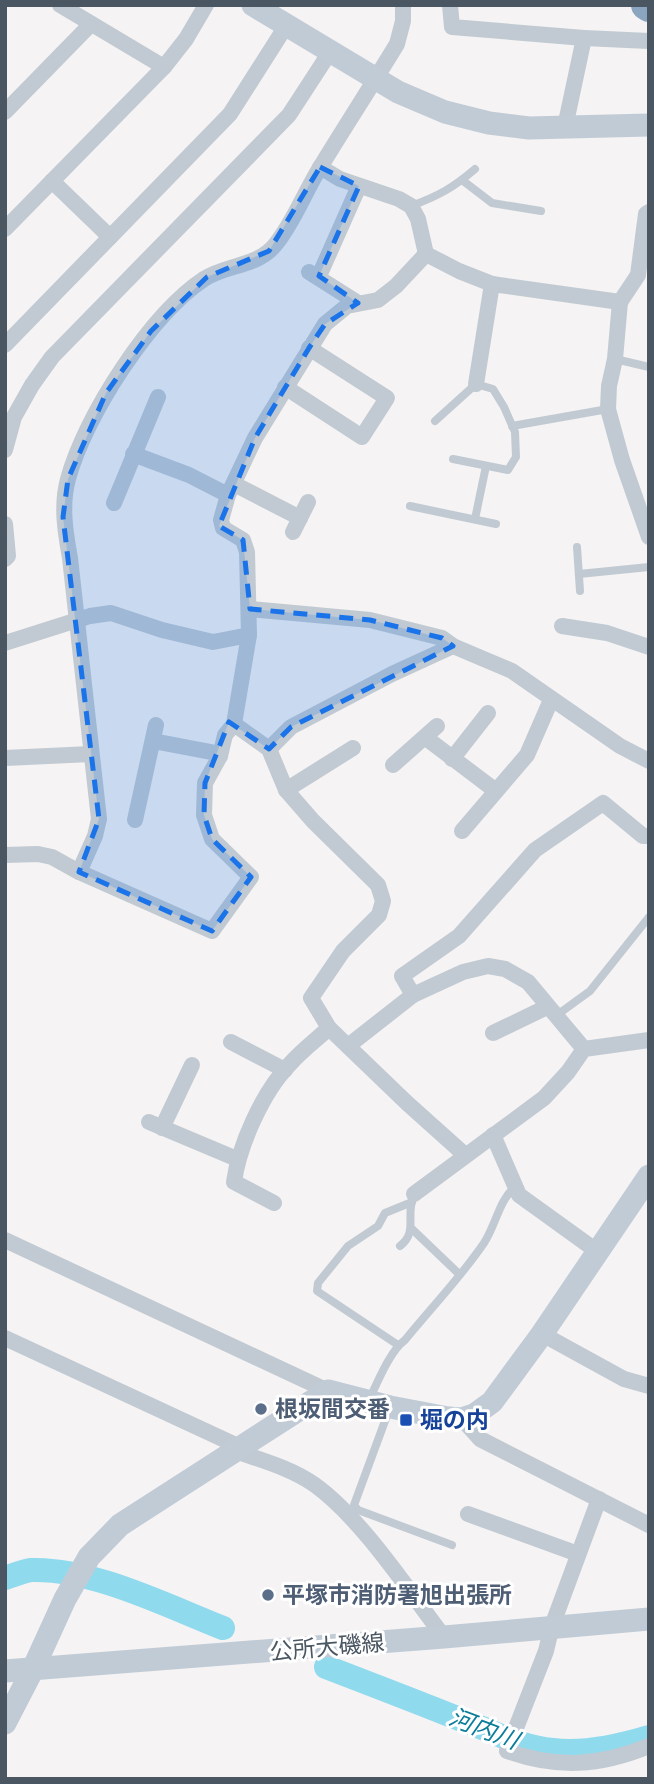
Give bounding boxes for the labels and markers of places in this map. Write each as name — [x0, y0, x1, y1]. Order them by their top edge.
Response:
place label: 根坂間交番 — [275, 1396, 390, 1424]
marker: 根坂間交番 — [253, 1401, 269, 1417]
place label: 堀の内 — [420, 1407, 489, 1435]
marker: 堀の内 — [398, 1412, 414, 1428]
place label: 平塚市消防署旭出張所 — [282, 1582, 512, 1610]
marker: 平塚市消防署旭出張所 — [260, 1587, 276, 1603]

